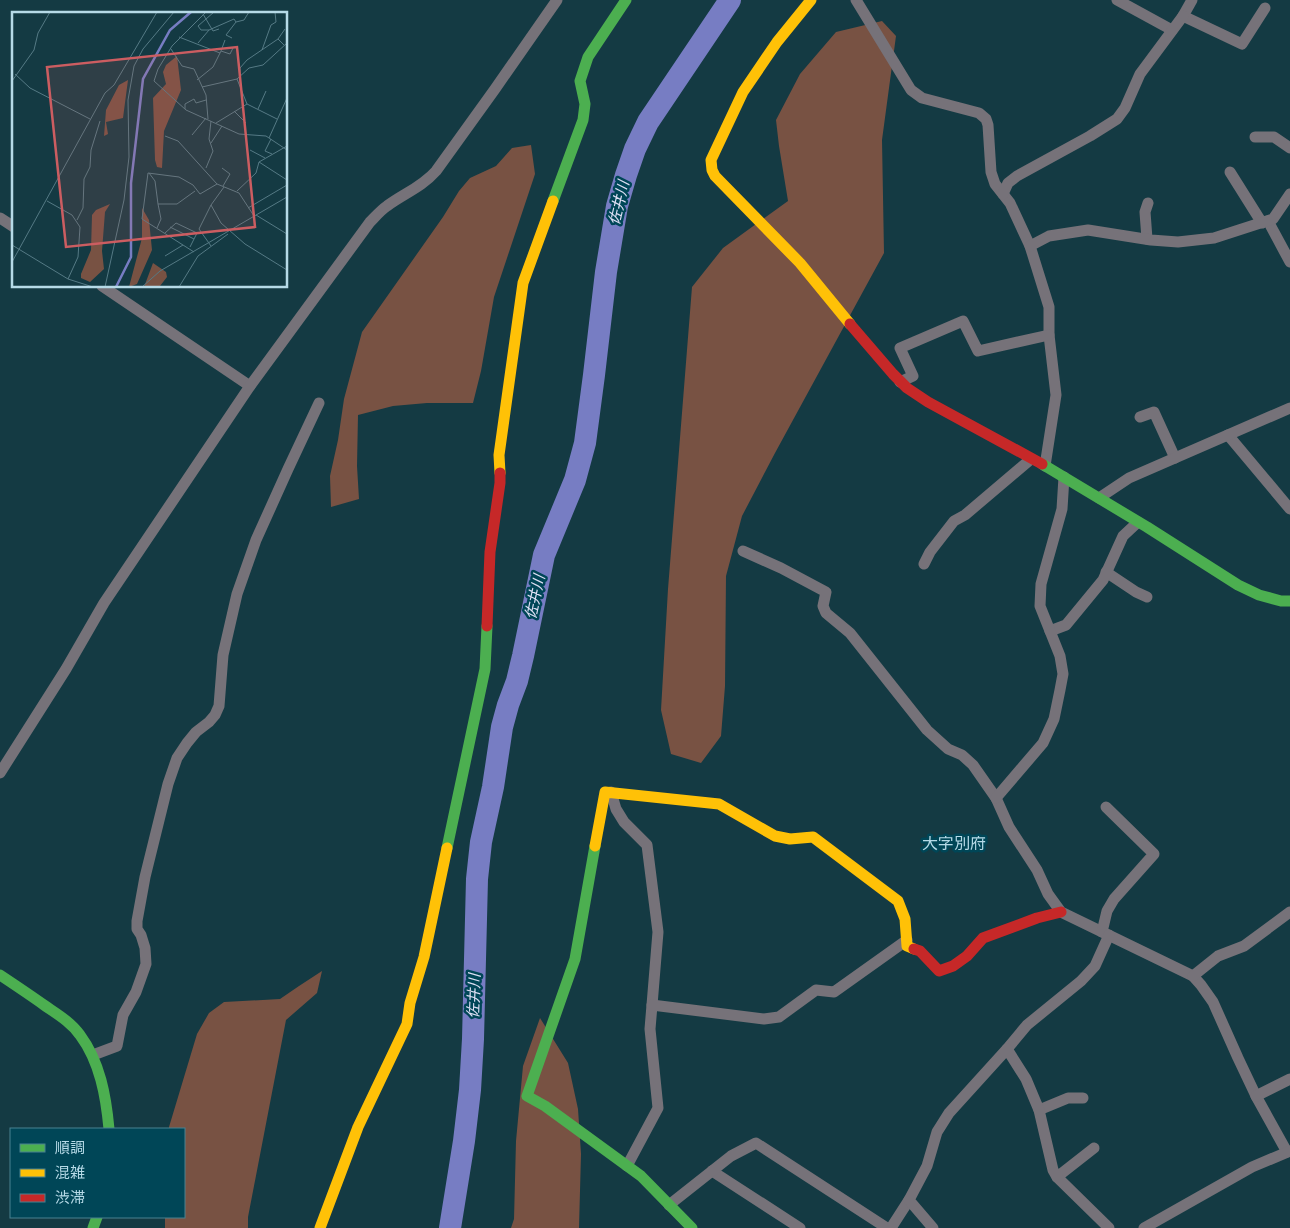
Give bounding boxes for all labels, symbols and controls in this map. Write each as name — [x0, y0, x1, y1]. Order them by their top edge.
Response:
inset map — [12, 12, 288, 288]
water label: 佐井川 — [605, 177, 633, 227]
water label: 佐井川 — [522, 571, 549, 621]
district label: 大字別府 — [922, 834, 986, 853]
water label: 佐井川 — [464, 971, 484, 1019]
legend — [10, 1128, 185, 1218]
text: 順調 — [55, 1139, 85, 1157]
text: 混雑 — [55, 1164, 85, 1182]
text: 渋滞 — [55, 1189, 85, 1207]

